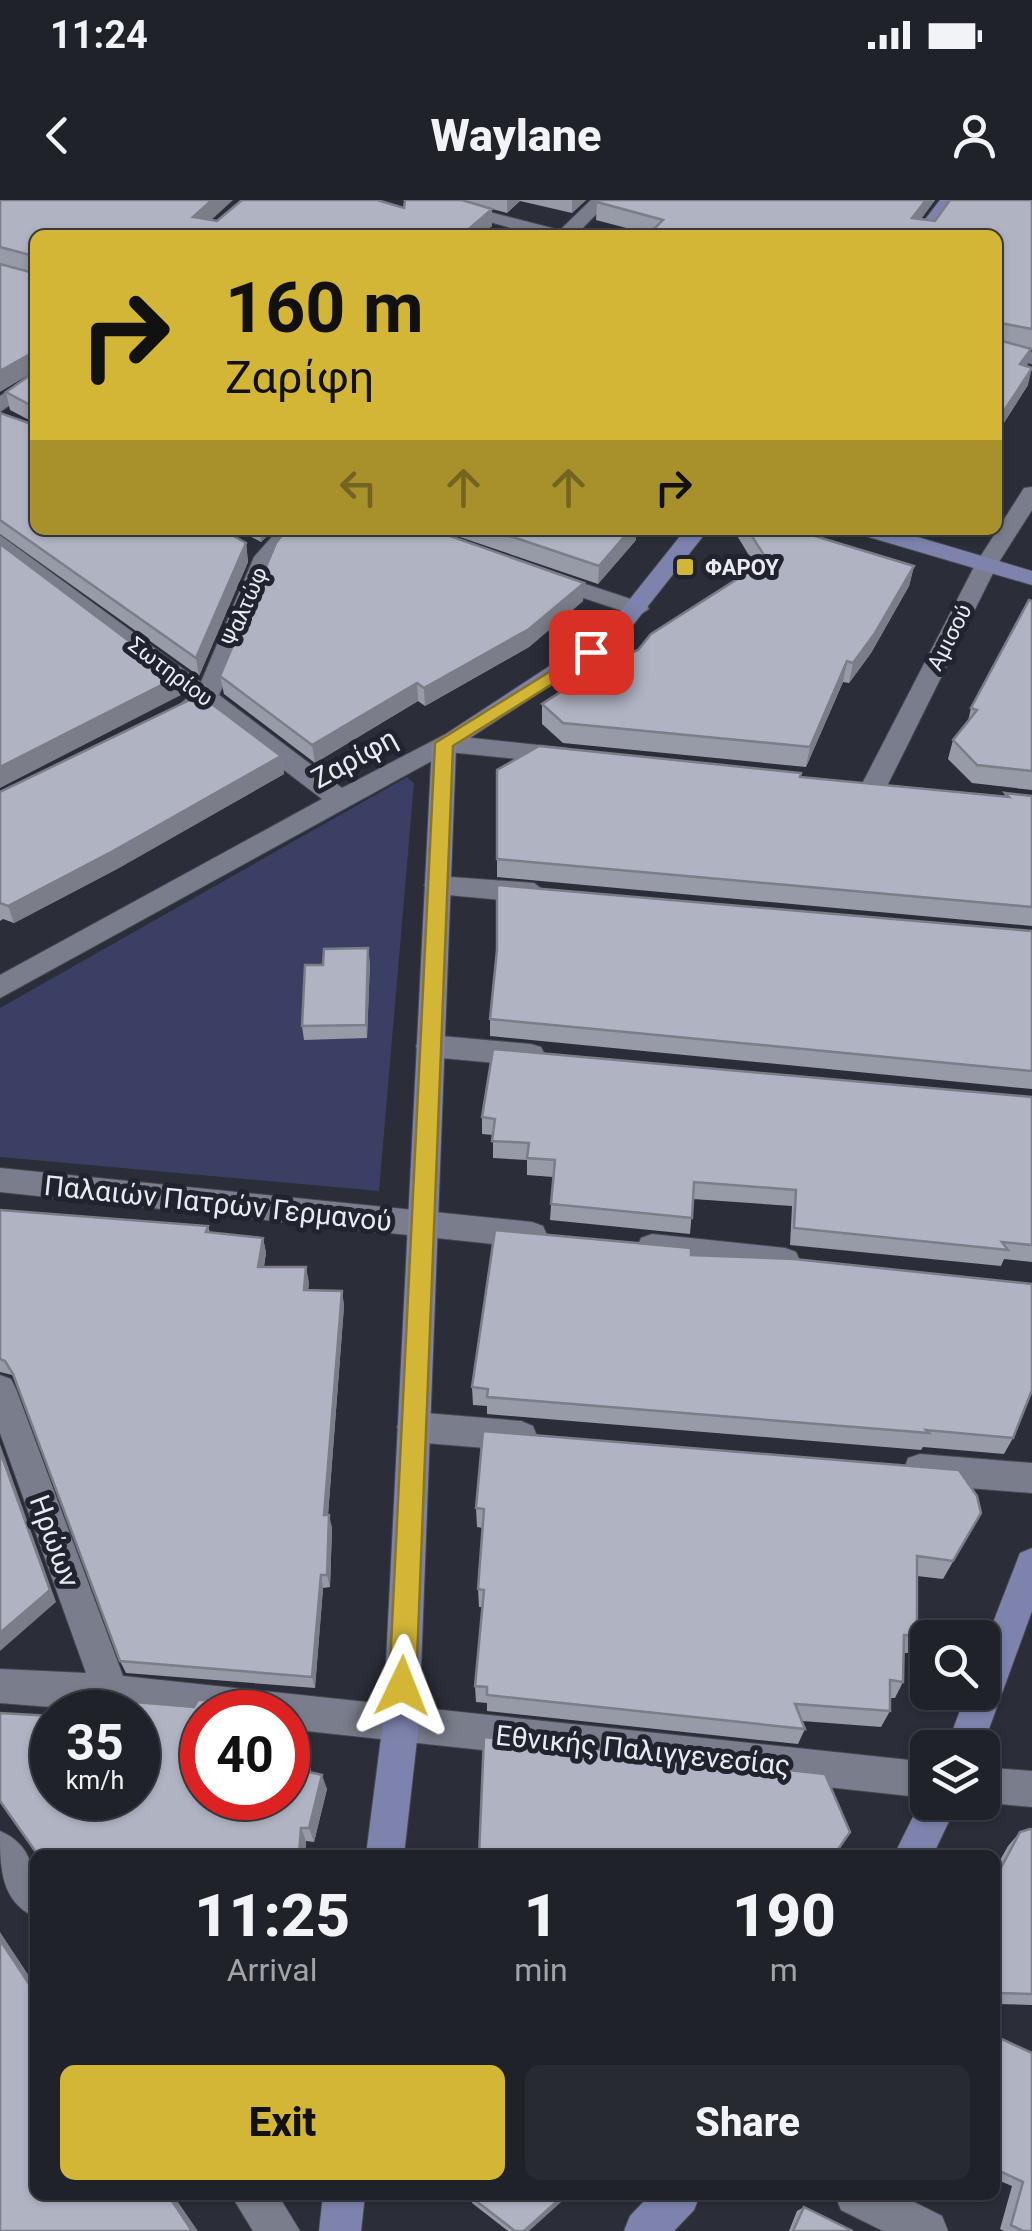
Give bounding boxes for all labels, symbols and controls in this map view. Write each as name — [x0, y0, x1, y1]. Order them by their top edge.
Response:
text: 11:24 — [50, 13, 148, 57]
icon: back — [30, 108, 85, 163]
icon: person — [947, 108, 1002, 163]
text: Waylane — [430, 109, 602, 162]
text: 160 m — [225, 267, 424, 349]
icon: right — [60, 270, 190, 400]
text: Ζαρίφη — [225, 351, 374, 404]
icon: left — [331, 460, 386, 515]
icon: ahead — [436, 460, 491, 515]
icon: ahead — [541, 460, 596, 515]
icon: right — [646, 460, 701, 515]
place label: ΦΑΡΟΥ — [705, 555, 779, 580]
marker: ΦΑΡΟΥ — [674, 556, 696, 578]
street label: Ψαλτώφ — [217, 563, 272, 649]
street label: Αμισού — [922, 600, 977, 674]
pin — [549, 610, 634, 695]
icon: arrive — [564, 625, 619, 680]
street label: Σωτηρίου — [124, 632, 218, 711]
street label: Ζαρίφη — [306, 721, 403, 795]
street label: Παλαιών Πατρών Γερμανού — [42, 1169, 393, 1238]
street label: Ηρώων — [23, 1491, 86, 1592]
map controls — [910, 1620, 1000, 1820]
button: search — [910, 1620, 1000, 1710]
position arrow — [350, 1634, 454, 1738]
speed limit sign: 40 — [180, 1690, 310, 1820]
text: 35 — [66, 1714, 124, 1772]
street label: Εθνικής Παλιγγενεσίας — [494, 1719, 792, 1782]
button: layers — [910, 1730, 1000, 1820]
text: km/h — [66, 1766, 124, 1795]
text: 11:25 — [194, 1880, 350, 1951]
text: 1 — [524, 1880, 558, 1951]
text: 190 — [732, 1880, 836, 1951]
text: Arrival — [227, 1951, 318, 1989]
text: min — [514, 1951, 568, 1989]
text: m — [770, 1951, 798, 1989]
button: Exit — [60, 2065, 505, 2180]
button: Share — [525, 2065, 970, 2180]

